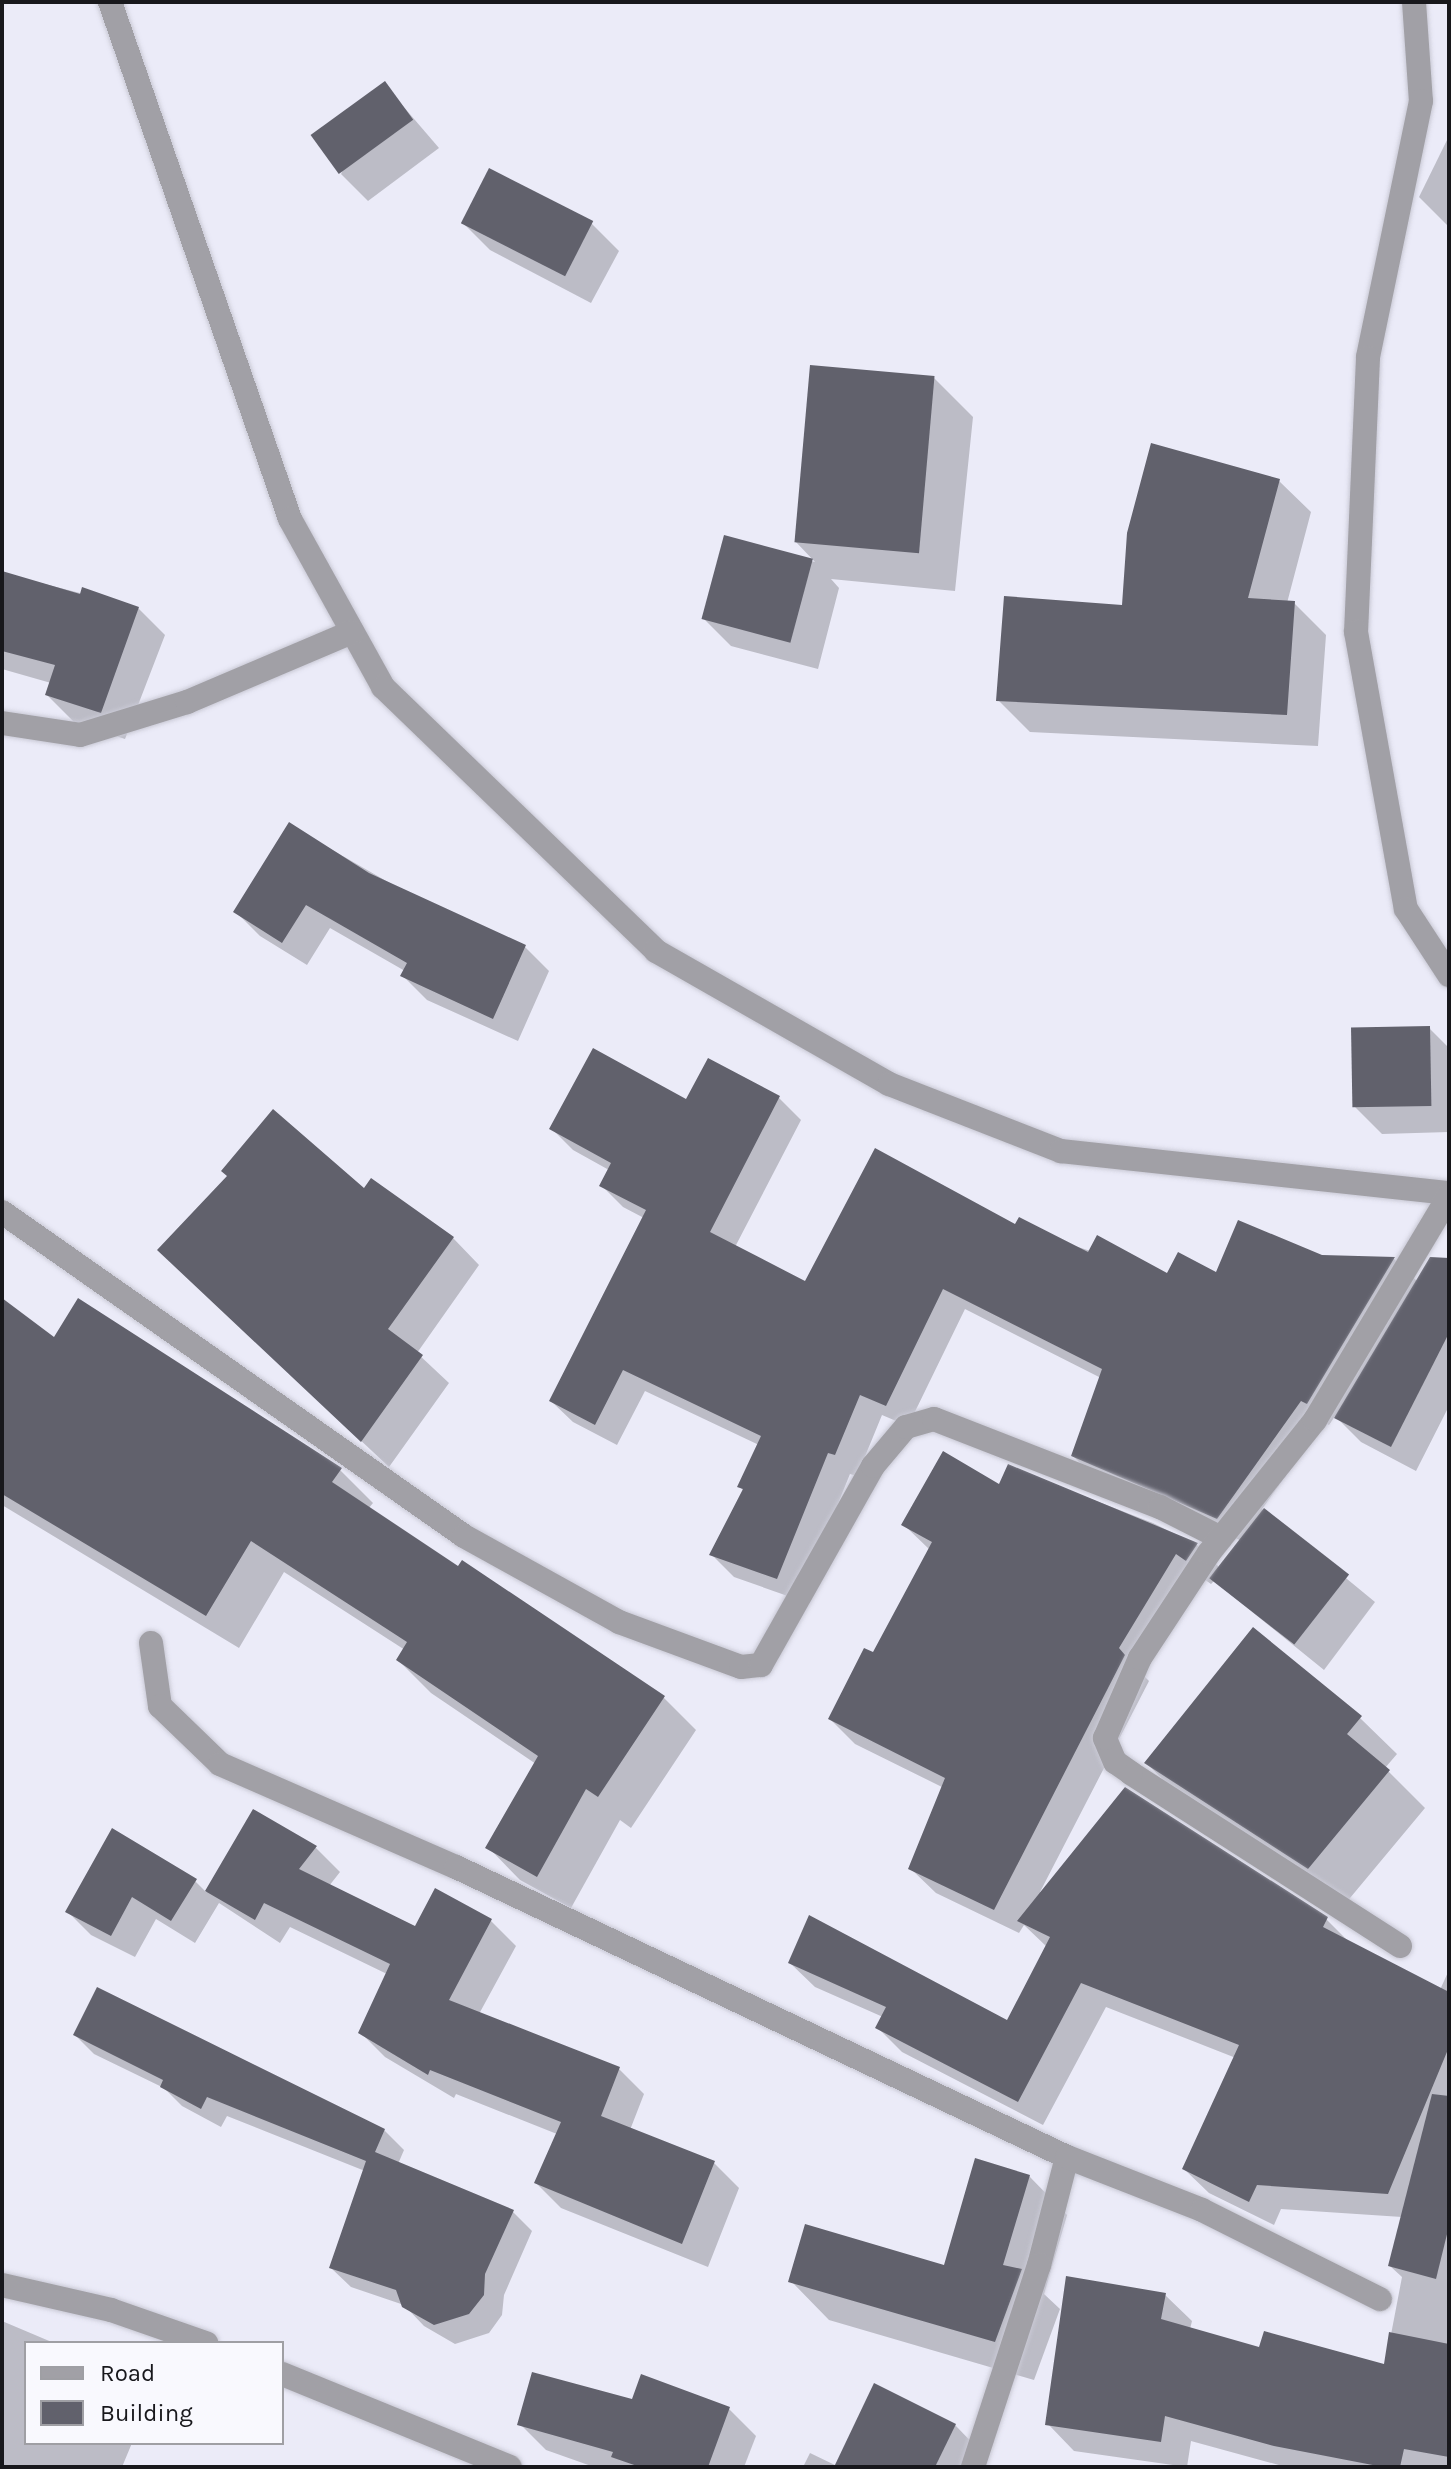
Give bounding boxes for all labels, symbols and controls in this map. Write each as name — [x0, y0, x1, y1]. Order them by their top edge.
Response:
legend — [24, 2341, 284, 2445]
text: Road — [100, 2359, 155, 2387]
text: Building — [100, 2399, 193, 2427]

